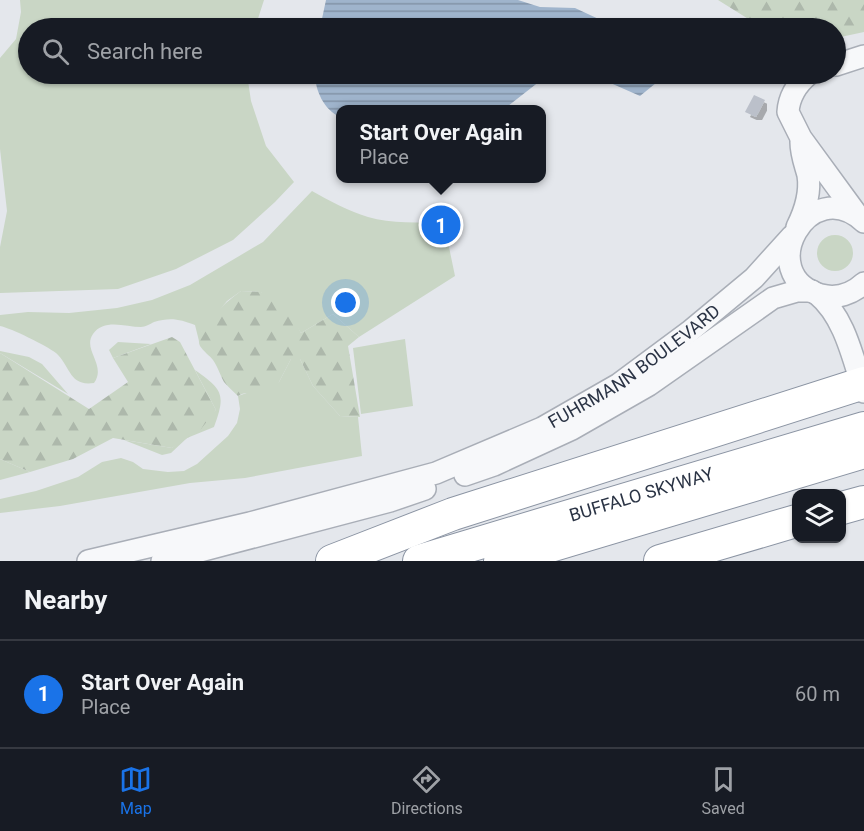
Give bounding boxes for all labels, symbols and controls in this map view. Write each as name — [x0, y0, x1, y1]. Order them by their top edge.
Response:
search box — [18, 18, 846, 84]
icon: search — [39, 35, 72, 68]
text: Search here — [87, 39, 203, 64]
popup — [336, 105, 546, 183]
text: Start Over Again — [359, 120, 523, 145]
text: Place — [359, 145, 409, 169]
pin: 1 — [422, 202, 460, 248]
your location — [331, 288, 360, 317]
street label: FUHRMANN BOULEVARD — [544, 300, 724, 432]
street label: BUFFALO SKYWAY — [567, 463, 716, 526]
map controls — [792, 489, 846, 543]
button: layers — [792, 489, 846, 543]
text: Nearby — [24, 585, 107, 615]
text: Start Over Again — [81, 670, 244, 695]
text: 1 — [38, 682, 49, 706]
text: 60 m — [795, 682, 840, 706]
text: Place — [81, 695, 130, 719]
tab: Map — [119, 763, 152, 818]
tab: Directions — [391, 763, 463, 818]
tab: Saved — [701, 763, 745, 818]

